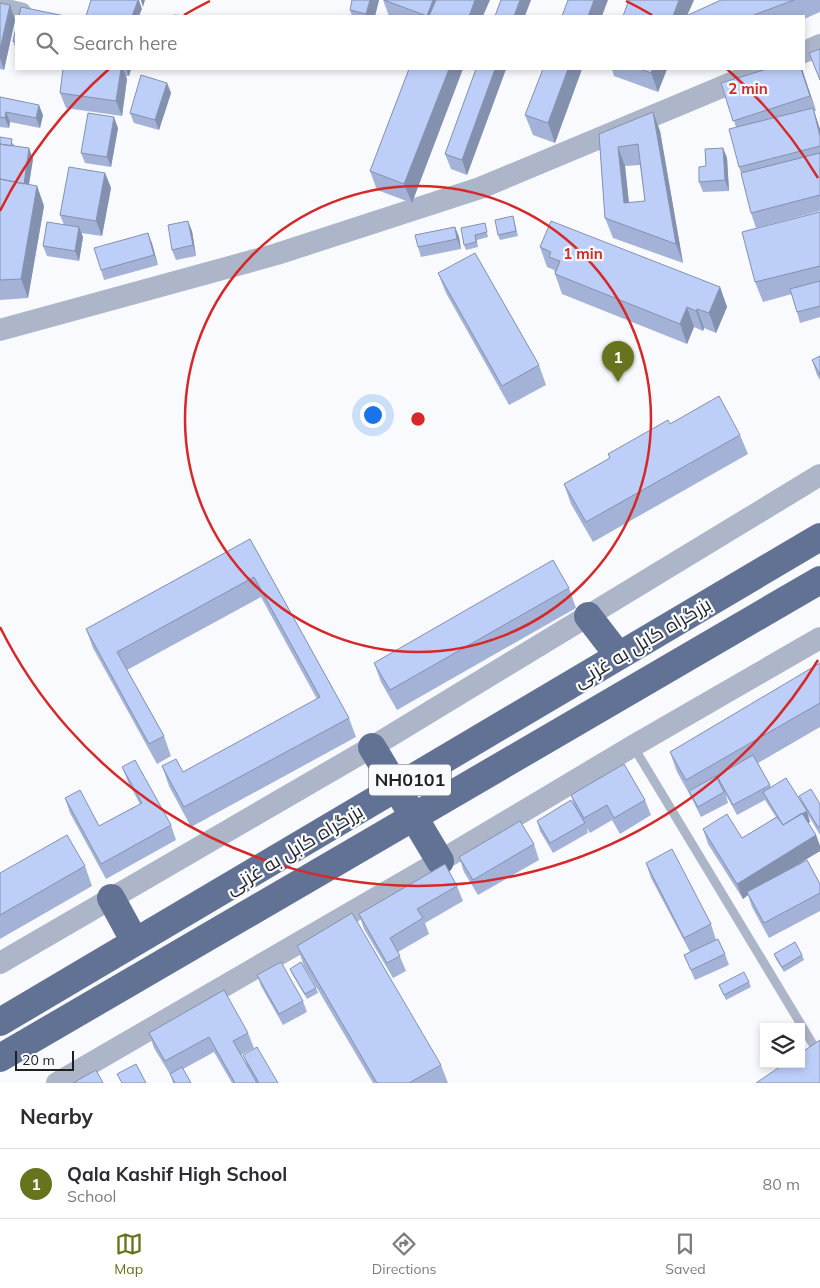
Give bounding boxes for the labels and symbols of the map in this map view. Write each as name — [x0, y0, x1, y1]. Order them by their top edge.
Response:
text: 2 min — [728, 79, 768, 98]
text: 1 min — [563, 244, 603, 263]
pin: 1 — [602, 341, 634, 382]
your location — [360, 402, 386, 428]
centre of rings — [409, 410, 427, 428]
street label: بزرگراه کابل به غزنی — [569, 592, 715, 692]
road number: NH0101 — [369, 764, 451, 796]
street label: بزرگراه کابل به غزنی — [221, 799, 367, 899]
scale bar — [15, 1048, 74, 1071]

